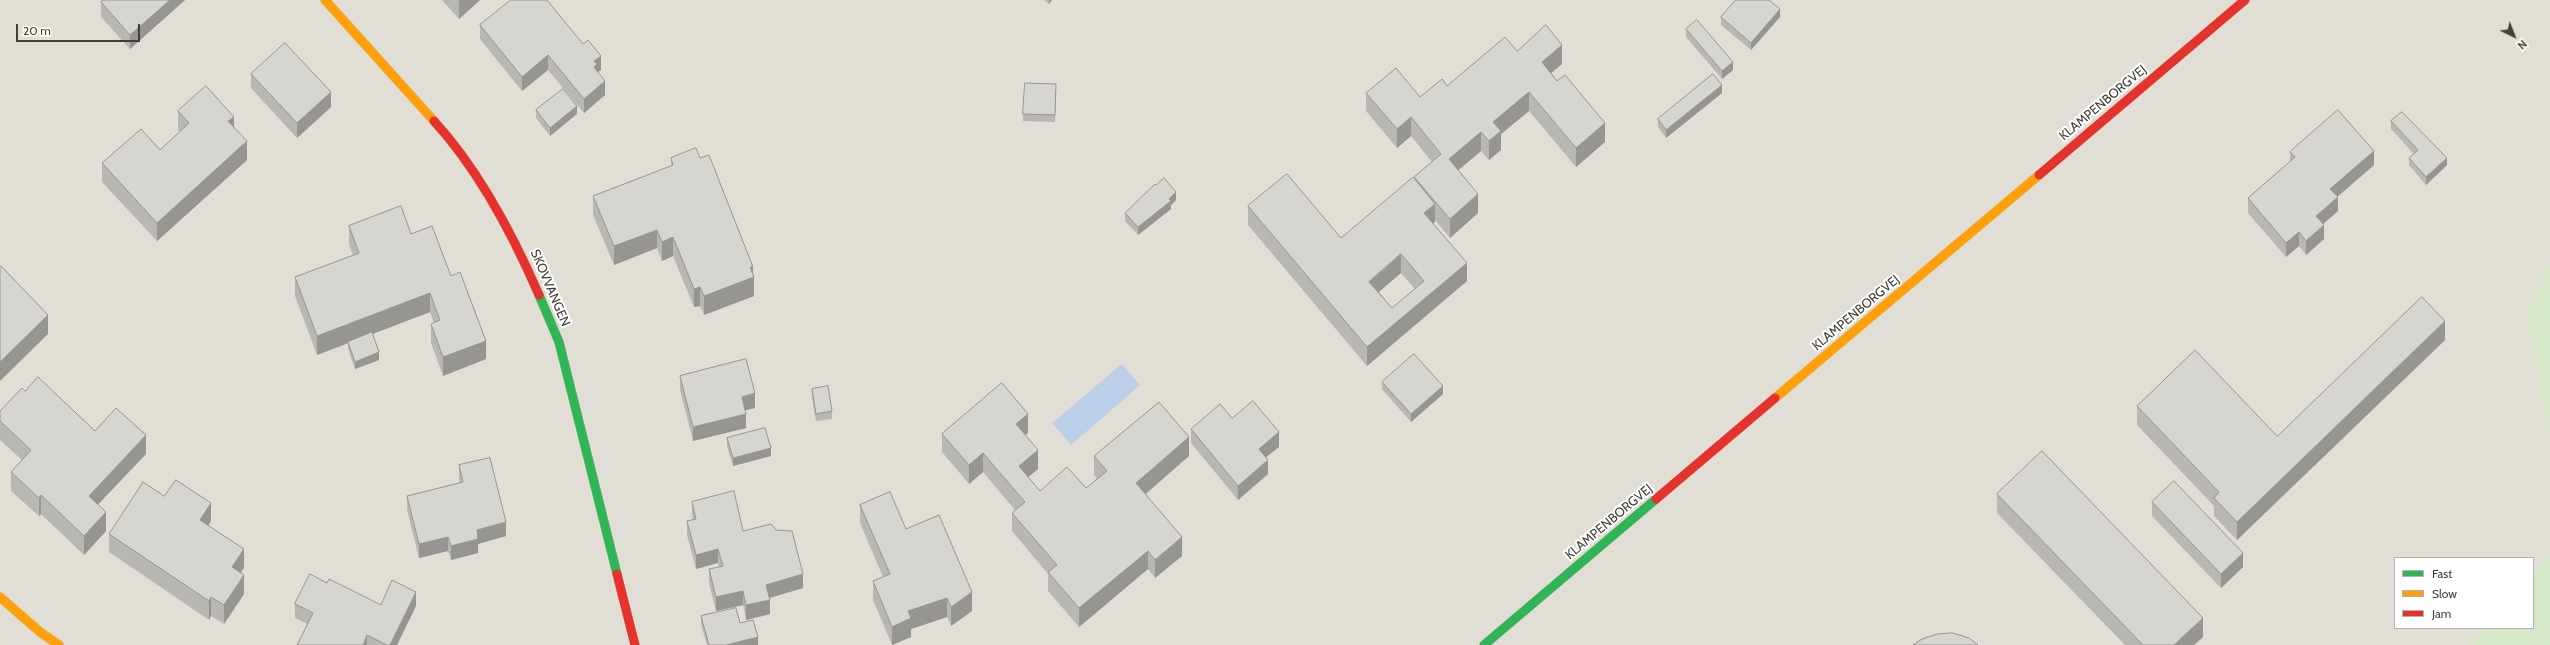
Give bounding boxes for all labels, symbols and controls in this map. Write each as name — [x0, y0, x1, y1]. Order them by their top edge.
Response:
scale bar — [18, 16, 142, 42]
north arrow — [2494, 16, 2534, 56]
text: 20 m — [23, 23, 51, 38]
text: N — [2515, 37, 2530, 53]
street label: KLAMPENBORGVEJ — [2056, 62, 2150, 144]
street label: SKOVVANGEN — [527, 247, 573, 329]
street label: KLAMPENBORGVEJ — [1809, 272, 1903, 354]
street label: KLAMPENBORGVEJ — [1562, 481, 1656, 563]
legend — [2394, 557, 2534, 629]
text: Fast — [2432, 566, 2452, 581]
text: Slow — [2432, 586, 2457, 601]
text: Jam — [2432, 606, 2451, 621]

